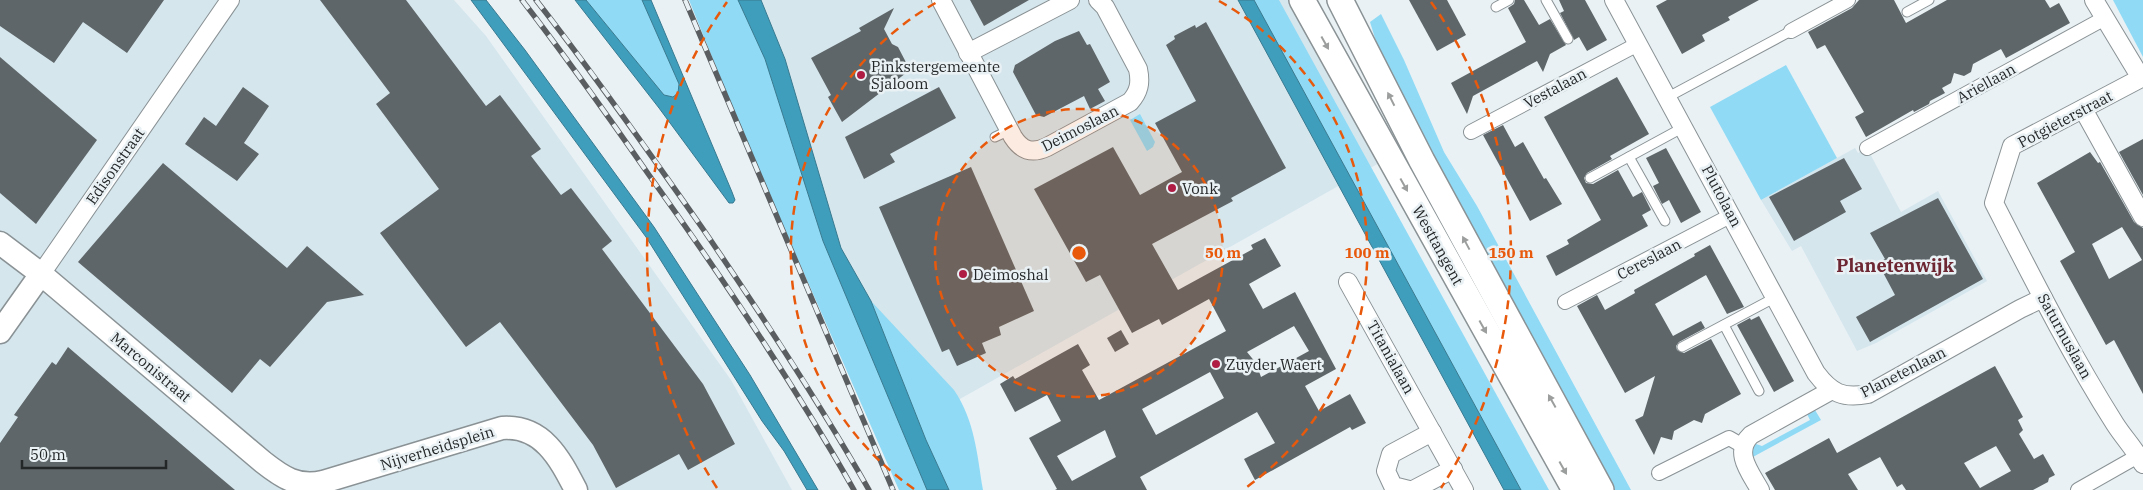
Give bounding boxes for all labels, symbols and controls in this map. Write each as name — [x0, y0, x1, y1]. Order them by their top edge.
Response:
one-way arrow — [1321, 35, 1329, 50]
place label: Pinkstergemeente Sjaloom — [871, 57, 1000, 93]
street label: Ariellaan — [1953, 59, 2019, 107]
street label: Vestalaan — [1520, 63, 1590, 112]
marker: Pinkstergemeente Sjaloom — [855, 69, 867, 81]
street label: Potgieterstraat — [2015, 86, 2115, 152]
one-way arrow — [1387, 92, 1395, 106]
street label: Deimoslaan — [1038, 100, 1122, 156]
street label: Edisonstraat — [82, 124, 148, 208]
street label: Plutolaan — [1698, 162, 1746, 231]
one-way arrow — [1400, 178, 1409, 191]
place label: Vonk — [1182, 179, 1218, 198]
marker: Vonk — [1166, 182, 1178, 194]
street label: Westtangent — [1408, 202, 1468, 288]
street label: Cereslaan — [1614, 234, 1685, 284]
one-way arrow — [1462, 236, 1470, 250]
text: 50 m — [1205, 243, 1241, 262]
text: 100 m — [1344, 243, 1390, 262]
text: 150 m — [1488, 243, 1534, 262]
centre of rings — [1070, 244, 1088, 262]
district label: Planetenwijk — [1836, 254, 1955, 277]
place label: Deimoshal — [973, 265, 1048, 284]
marker: Deimoshal — [957, 268, 969, 280]
street label: Saturnuslaan — [2034, 290, 2096, 382]
street label: Titanialaan — [1363, 317, 1419, 397]
one-way arrow — [1479, 320, 1488, 333]
street label: Marconistraat — [107, 328, 195, 406]
street label: Planetenlaan — [1857, 342, 1949, 402]
place label: Zuyder Waert — [1226, 355, 1322, 374]
marker: Zuyder Waert — [1210, 358, 1222, 370]
one-way arrow — [1548, 394, 1556, 409]
street label: Nijverheidsplein — [378, 422, 497, 474]
scale bar — [22, 438, 166, 470]
text: 50 m — [30, 445, 66, 464]
one-way arrow — [1558, 462, 1567, 475]

